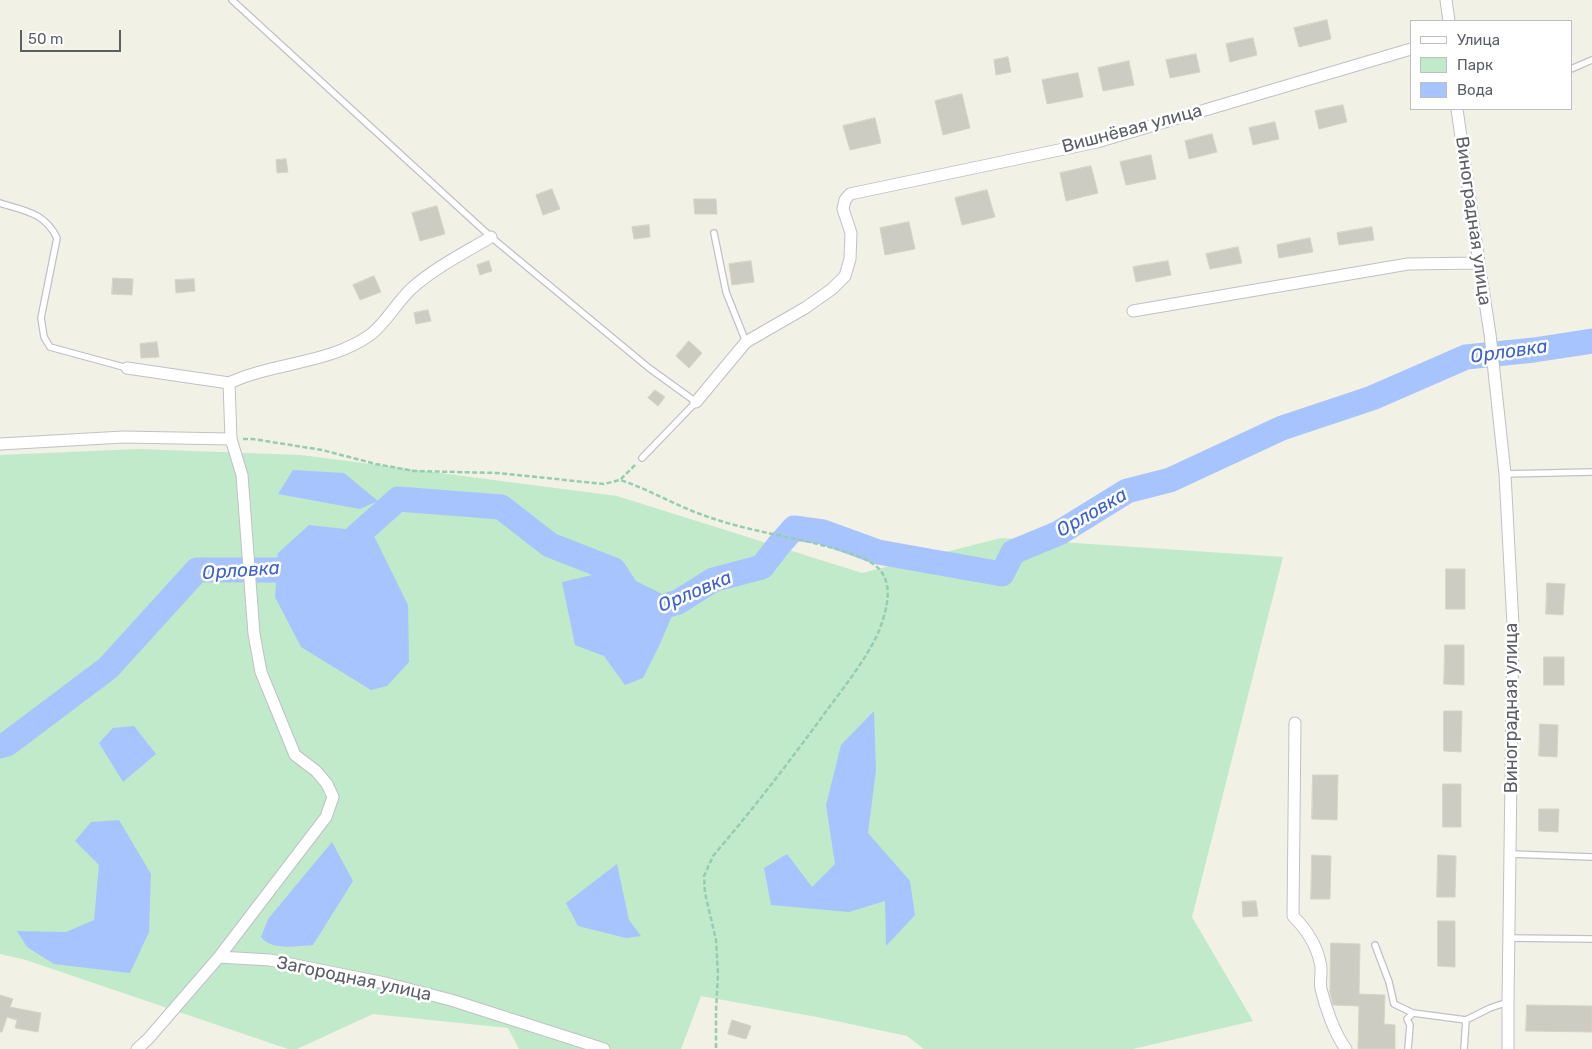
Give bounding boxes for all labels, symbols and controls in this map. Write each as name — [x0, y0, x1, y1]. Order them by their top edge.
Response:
scale bar — [22, 20, 124, 52]
legend — [1410, 20, 1572, 110]
text: 50 m — [28, 30, 63, 48]
text: Улица — [1457, 31, 1500, 49]
text: Парк — [1457, 56, 1493, 74]
text: Вода — [1457, 81, 1493, 99]
street label: Вишнёвая улица — [1060, 100, 1204, 158]
street label: Виноградная улица — [1450, 135, 1496, 307]
water label: Орловка — [1469, 335, 1549, 369]
water label: Орловка — [1053, 484, 1131, 542]
water label: Орловка — [201, 557, 281, 585]
water label: Орловка — [655, 566, 735, 618]
street label: Виноградная улица — [1501, 623, 1523, 793]
street label: Загородная улица — [275, 952, 433, 1006]

